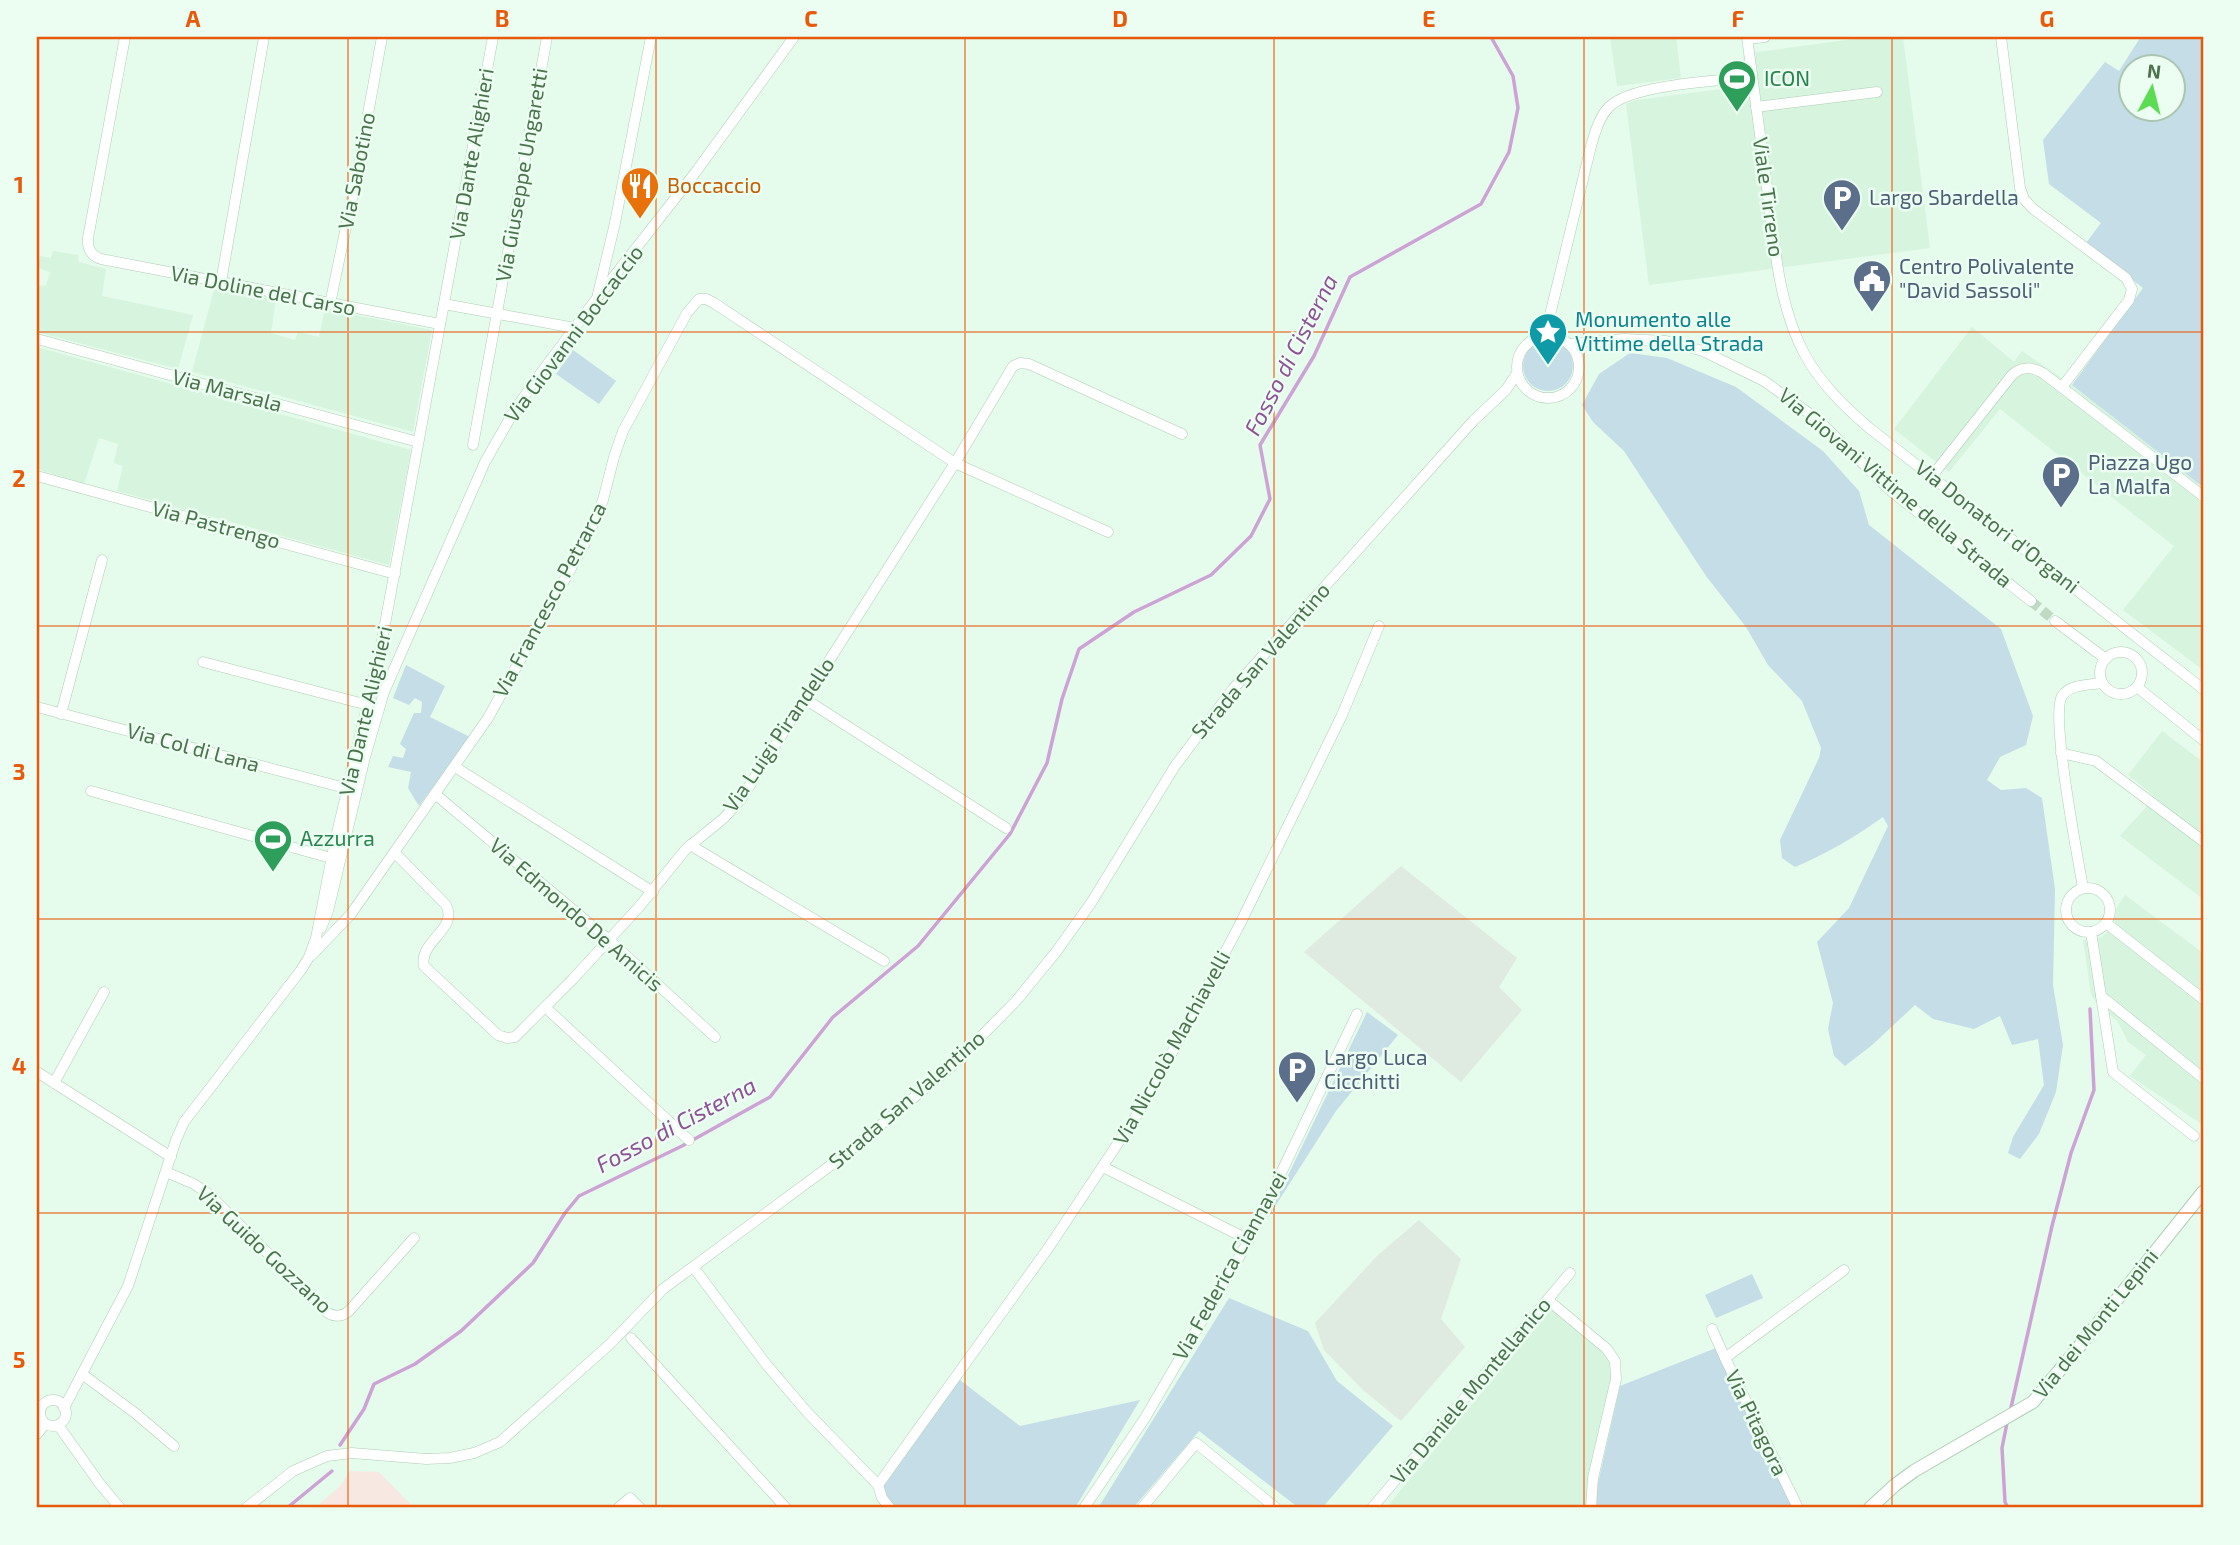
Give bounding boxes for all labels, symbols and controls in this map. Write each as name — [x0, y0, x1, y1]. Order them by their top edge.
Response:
text: A — [185, 4, 201, 32]
text: B — [495, 4, 509, 32]
text: C — [804, 4, 818, 32]
text: D — [1112, 4, 1128, 32]
text: E — [1422, 4, 1436, 32]
text: F — [1732, 4, 1745, 32]
text: G — [2040, 4, 2054, 32]
north arrow — [2118, 52, 2188, 122]
sports icon: ICON — [1716, 58, 1758, 113]
text: N — [2146, 58, 2162, 83]
place label: ICON — [1764, 65, 1810, 90]
street label: Via Dante Alighieri — [443, 66, 498, 242]
street label: Via Giuseppe Ungaretti — [489, 66, 552, 284]
street label: Via Sabotino — [332, 110, 379, 231]
street label: Viale Tirreno — [1749, 135, 1790, 258]
restaurant icon: Boccaccio — [619, 165, 661, 220]
text: 1 — [14, 170, 24, 198]
place label: Boccaccio — [667, 172, 761, 197]
parking icon: Largo Sbardella — [1821, 177, 1863, 232]
place label: Largo Sbardella — [1869, 184, 2019, 209]
street label: Via Giovanni Boccaccio — [498, 239, 648, 427]
place label: Centro Polivalente "David Sassoli" — [1899, 253, 2074, 302]
public building icon: Centro Polivalente "David Sassoli" — [1851, 258, 1893, 313]
street label: Via Doline del Carso — [169, 259, 358, 320]
water label: Fosso di Cisterna — [1237, 269, 1343, 440]
place label: Monumento alle Vittime della Strada — [1575, 306, 1764, 355]
place icon: Monumento alle Vittime della Strada — [1527, 311, 1569, 366]
street label: Via Marsala — [170, 363, 285, 416]
street label: Via Giovani Vittime della Strada — [1774, 382, 2018, 592]
place label: Piazza Ugo La Malfa — [2088, 449, 2192, 498]
street label: Via Donatori d'Organi — [1911, 454, 2085, 598]
parking icon: Piazza Ugo La Malfa — [2040, 454, 2082, 509]
text: 2 — [12, 464, 26, 492]
street label: Via Pastrengo — [149, 494, 283, 553]
street label: Via Francesco Petrarca — [487, 497, 611, 701]
street label: Strada San Valentino — [1185, 577, 1334, 743]
street label: Via Dante Alighieri — [333, 623, 396, 798]
street label: Via Luigi Pirandello — [717, 652, 839, 816]
street label: Via Col di Lana — [124, 717, 263, 776]
text: 3 — [12, 757, 26, 785]
sports icon: Azzurra — [252, 818, 294, 873]
place label: Azzurra — [300, 825, 375, 850]
street label: Via Edmondo De Amicis — [485, 832, 669, 996]
street label: Via Niccolò Machiavelli — [1107, 946, 1235, 1149]
street label: Strada San Valentino — [823, 1024, 989, 1173]
place label: Largo Luca Cicchitti — [1324, 1044, 1427, 1093]
parking icon: Largo Luca Cicchitti — [1276, 1049, 1318, 1104]
text: 4 — [12, 1051, 26, 1079]
water label: Fosso di Cisterna — [591, 1070, 760, 1178]
street label: Via Federica Ciannavei — [1166, 1166, 1291, 1364]
street label: Via Guido Gozzano — [192, 1180, 338, 1318]
street label: Via dei Monti Lepini — [2027, 1243, 2163, 1403]
street label: Via Daniele Montellanico — [1384, 1292, 1555, 1488]
text: 5 — [13, 1345, 25, 1373]
street label: Via Pitagora — [1721, 1365, 1794, 1479]

